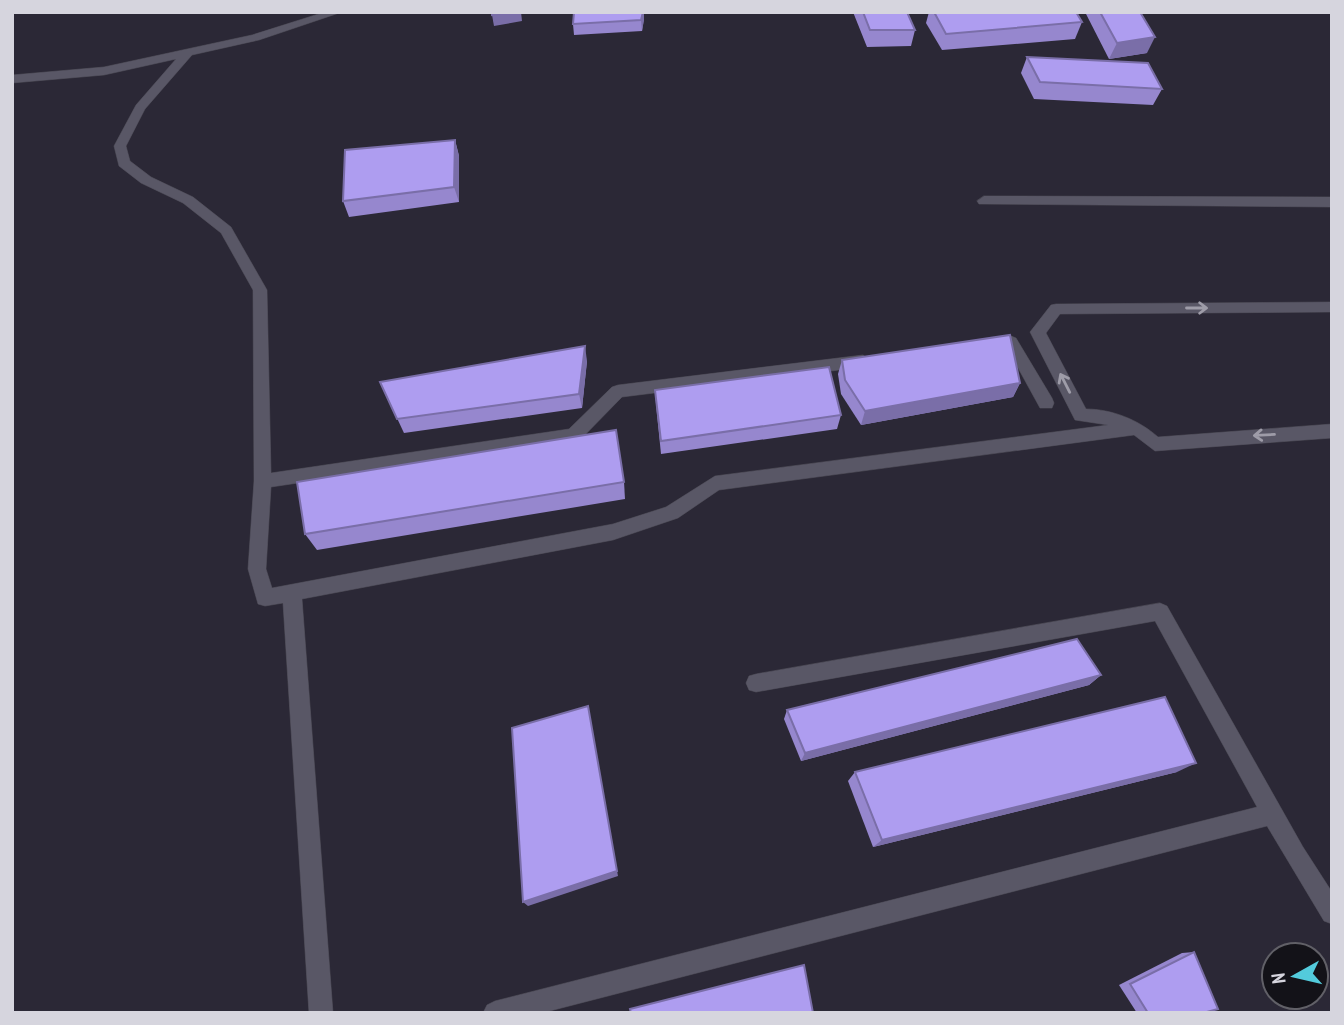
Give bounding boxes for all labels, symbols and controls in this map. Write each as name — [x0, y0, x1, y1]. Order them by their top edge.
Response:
one-way arrow — [1186, 301, 1209, 315]
one-way arrow — [1057, 373, 1071, 394]
one-way arrow — [1253, 429, 1275, 442]
north arrow — [1260, 941, 1330, 1011]
text: N — [1266, 972, 1291, 985]

